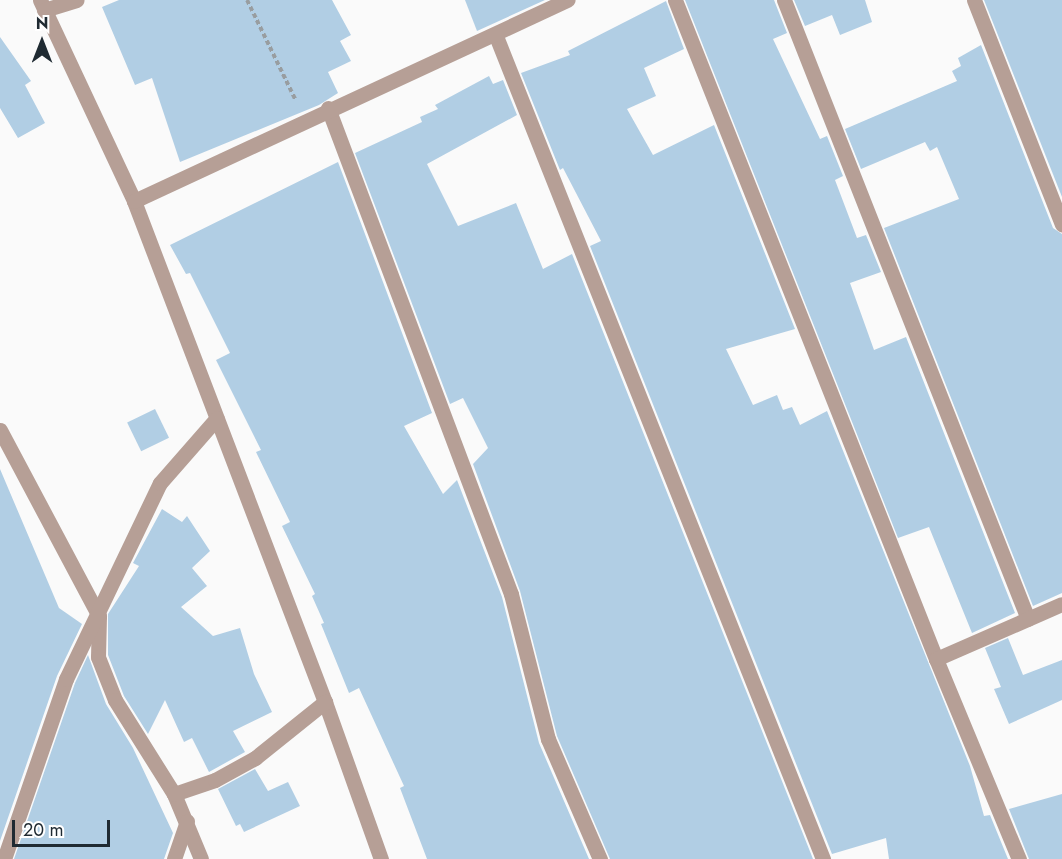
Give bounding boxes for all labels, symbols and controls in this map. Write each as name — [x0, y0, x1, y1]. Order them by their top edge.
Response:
north arrow — [12, 12, 72, 72]
text: N — [36, 12, 48, 35]
scale bar — [15, 808, 112, 846]
text: 20 m — [23, 817, 63, 843]

